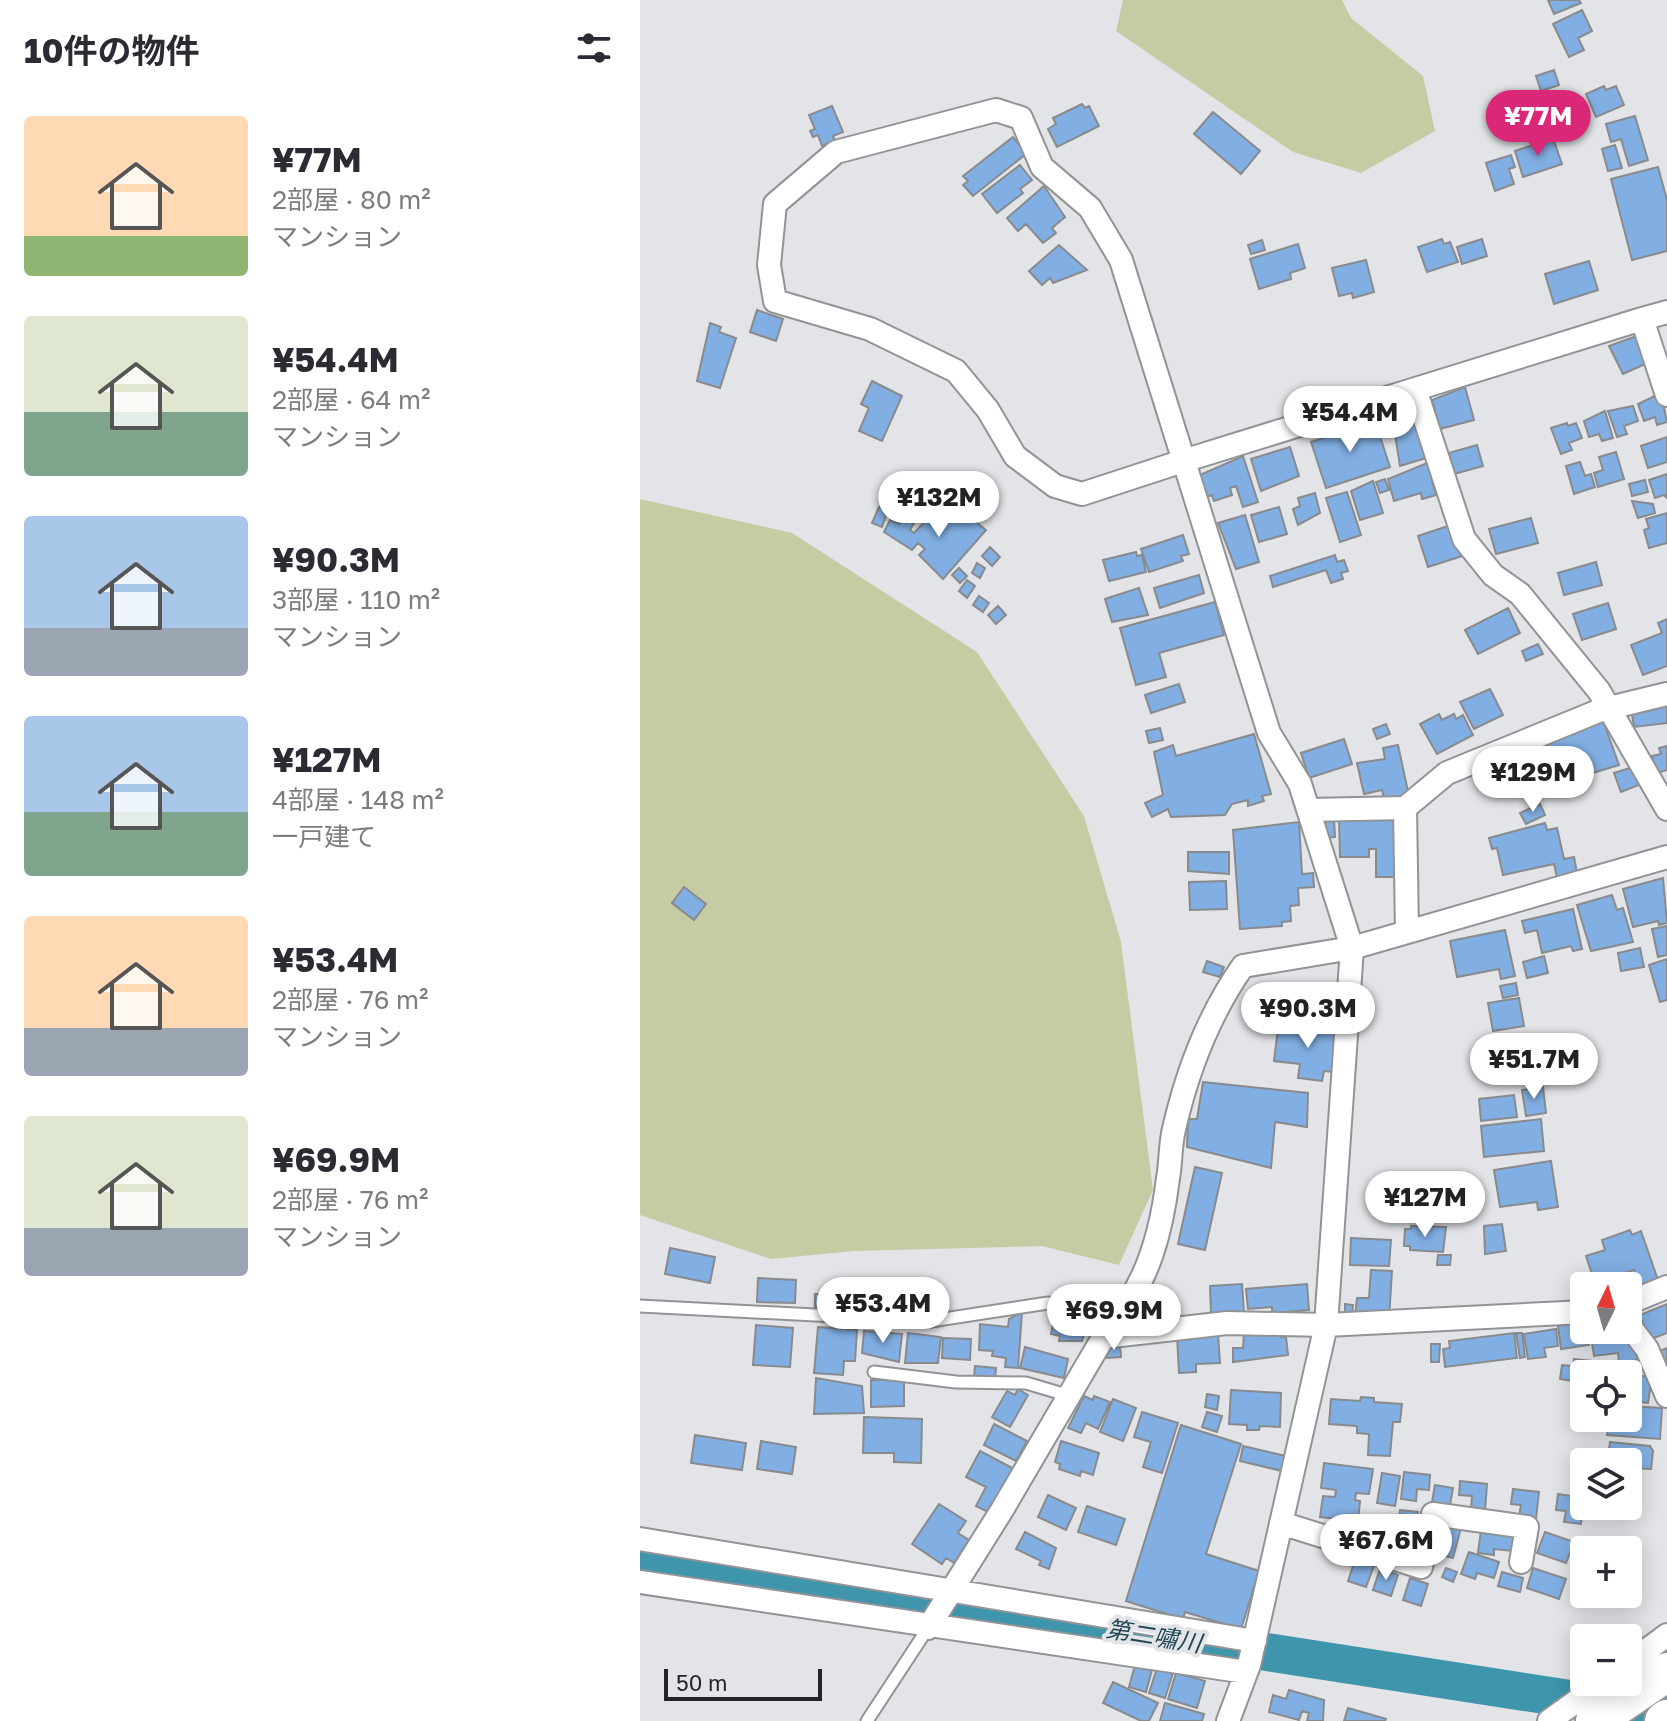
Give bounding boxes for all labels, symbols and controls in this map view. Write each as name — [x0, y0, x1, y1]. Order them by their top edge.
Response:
icon: filters — [572, 26, 616, 70]
text: 10件の物件 — [24, 30, 200, 70]
pin: ¥77M — [1491, 90, 1585, 158]
text: ¥77M — [1504, 100, 1572, 131]
text: ¥77M — [272, 139, 362, 179]
icon: home — [88, 148, 184, 244]
text: 2部屋 · 80 m² — [272, 184, 431, 215]
text: マンション — [272, 221, 402, 252]
text: ¥54.4M — [272, 339, 399, 379]
icon: home — [88, 348, 184, 444]
text: 2部屋 · 64 m² — [272, 384, 430, 415]
pin: ¥54.4M — [1285, 386, 1415, 454]
text: ¥54.4M — [1302, 396, 1398, 427]
text: マンション — [272, 421, 402, 452]
pin: ¥132M — [883, 471, 995, 539]
text: ¥132M — [896, 481, 982, 512]
text: ¥90.3M — [272, 539, 400, 579]
icon: home — [88, 548, 184, 644]
text: 3部屋 · 110 m² — [272, 584, 440, 615]
text: マンション — [272, 621, 402, 652]
text: ¥127M — [272, 739, 381, 779]
pin: ¥129M — [1477, 746, 1589, 814]
icon: home — [88, 748, 184, 844]
text: ¥129M — [1490, 756, 1576, 787]
text: 4部屋 · 148 m² — [272, 784, 444, 815]
text: 一戸建て — [272, 821, 376, 852]
text: ¥53.4M — [272, 939, 398, 979]
icon: home — [88, 948, 184, 1044]
pin: ¥90.3M — [1243, 982, 1373, 1050]
text: 2部屋 · 76 m² — [272, 984, 428, 1015]
text: ¥90.3M — [1259, 992, 1357, 1023]
text: マンション — [272, 1021, 402, 1052]
pin: ¥51.7M — [1469, 1033, 1599, 1101]
text: ¥51.7M — [1488, 1043, 1580, 1074]
text: ¥69.9M — [272, 1139, 400, 1179]
icon: home — [88, 1148, 184, 1244]
pin: ¥127M — [1369, 1171, 1481, 1239]
text: ¥127M — [1383, 1181, 1467, 1212]
text: 2部屋 · 76 m² — [272, 1184, 428, 1215]
text: マンション — [272, 1221, 402, 1252]
north arrow — [1570, 1272, 1642, 1344]
map controls — [1570, 1272, 1642, 1696]
pin: ¥53.4M — [818, 1277, 948, 1345]
pin: ¥69.9M — [1049, 1284, 1179, 1352]
text: ¥53.4M — [835, 1287, 931, 1318]
text: ¥69.9M — [1065, 1294, 1163, 1325]
button: locate — [1570, 1360, 1642, 1432]
button: layers — [1570, 1448, 1642, 1520]
pin: ¥67.6M — [1321, 1514, 1451, 1582]
text: ¥67.6M — [1338, 1524, 1434, 1555]
button: + — [1570, 1536, 1642, 1608]
water label: 第二嘯川 — [1104, 1613, 1207, 1657]
button: − — [1570, 1624, 1642, 1696]
scale bar — [664, 1665, 822, 1701]
text: 50 m — [676, 1669, 727, 1696]

